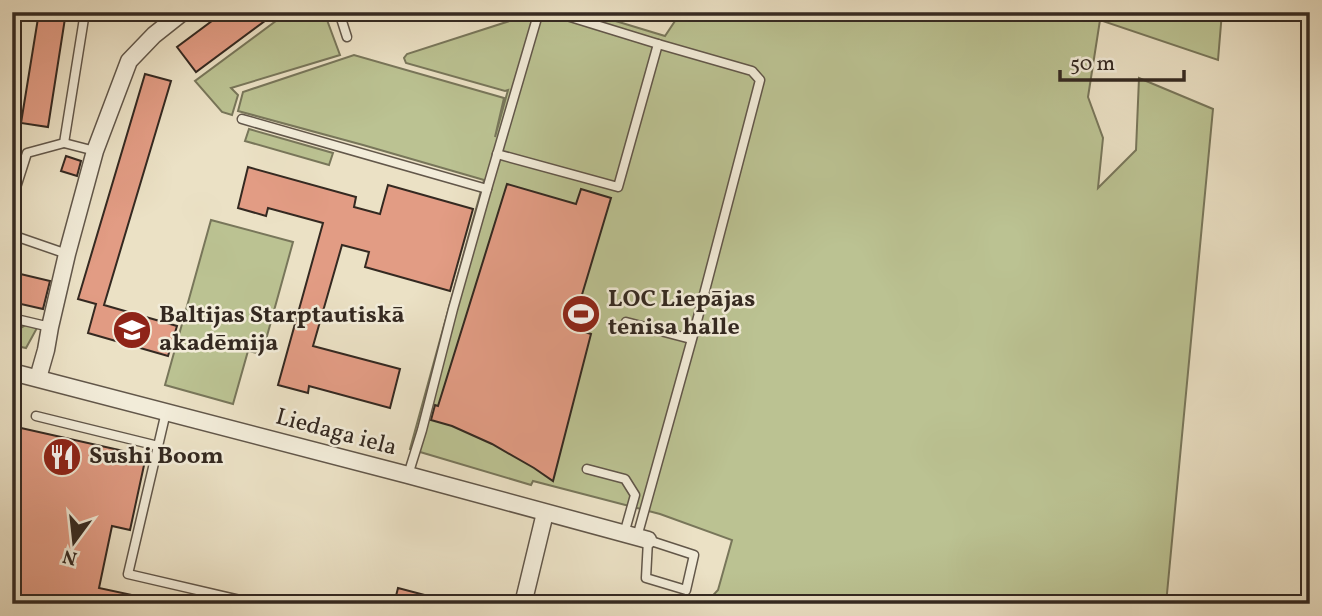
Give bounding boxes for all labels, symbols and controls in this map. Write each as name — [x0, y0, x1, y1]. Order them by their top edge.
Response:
scale bar — [1060, 38, 1184, 82]
text: 50 m — [1070, 50, 1115, 79]
place label: LOC Liepājas tenisa halle — [608, 283, 755, 345]
sports icon: LOC Liepājas tenisa halle — [560, 293, 602, 335]
place label: Baltijas Starptautiskā akadēmija — [159, 299, 405, 361]
school or university icon: Baltijas Starptautiskā akadēmija — [111, 309, 153, 351]
street label: Liedaga iela — [272, 400, 400, 466]
restaurant icon: Sushi Boom — [41, 436, 83, 478]
place label: Sushi Boom — [89, 440, 224, 474]
north arrow — [38, 508, 108, 578]
text: N — [60, 542, 80, 571]

